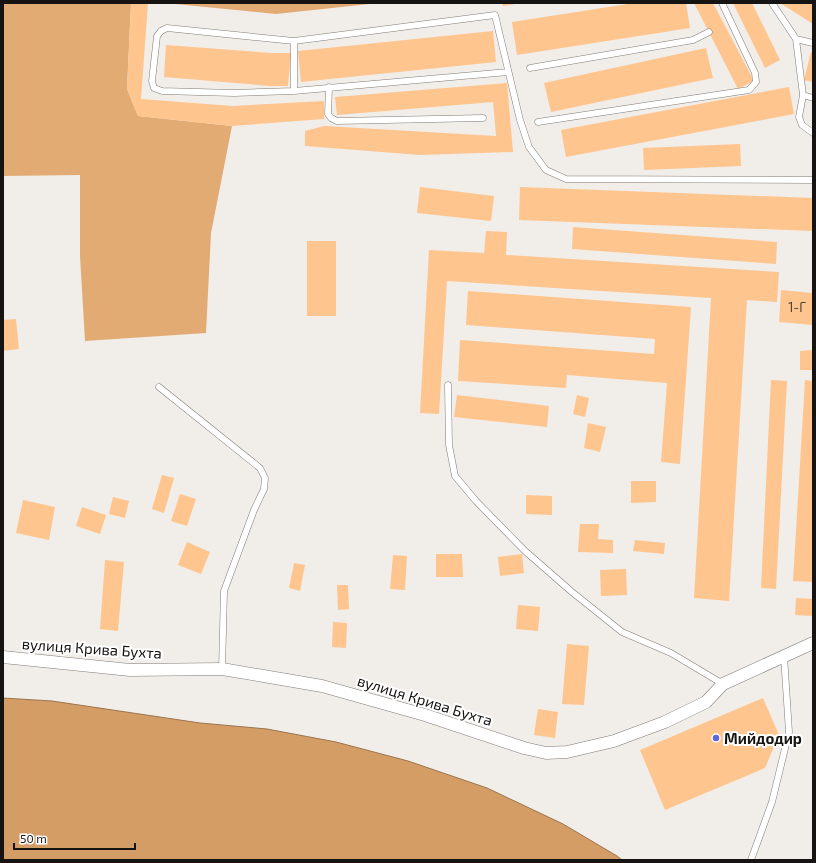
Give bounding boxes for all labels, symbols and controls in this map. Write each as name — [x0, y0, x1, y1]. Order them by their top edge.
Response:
house number: 1-Г — [788, 299, 806, 315]
street label: вулиця Крива Бухта — [21, 634, 163, 663]
street label: вулиця Крива Бухта — [355, 671, 495, 730]
place label: Мийдодир — [724, 729, 802, 747]
marker: Мийдодир — [711, 733, 721, 743]
scale bar — [14, 825, 135, 851]
text: 50 m — [20, 831, 47, 845]

